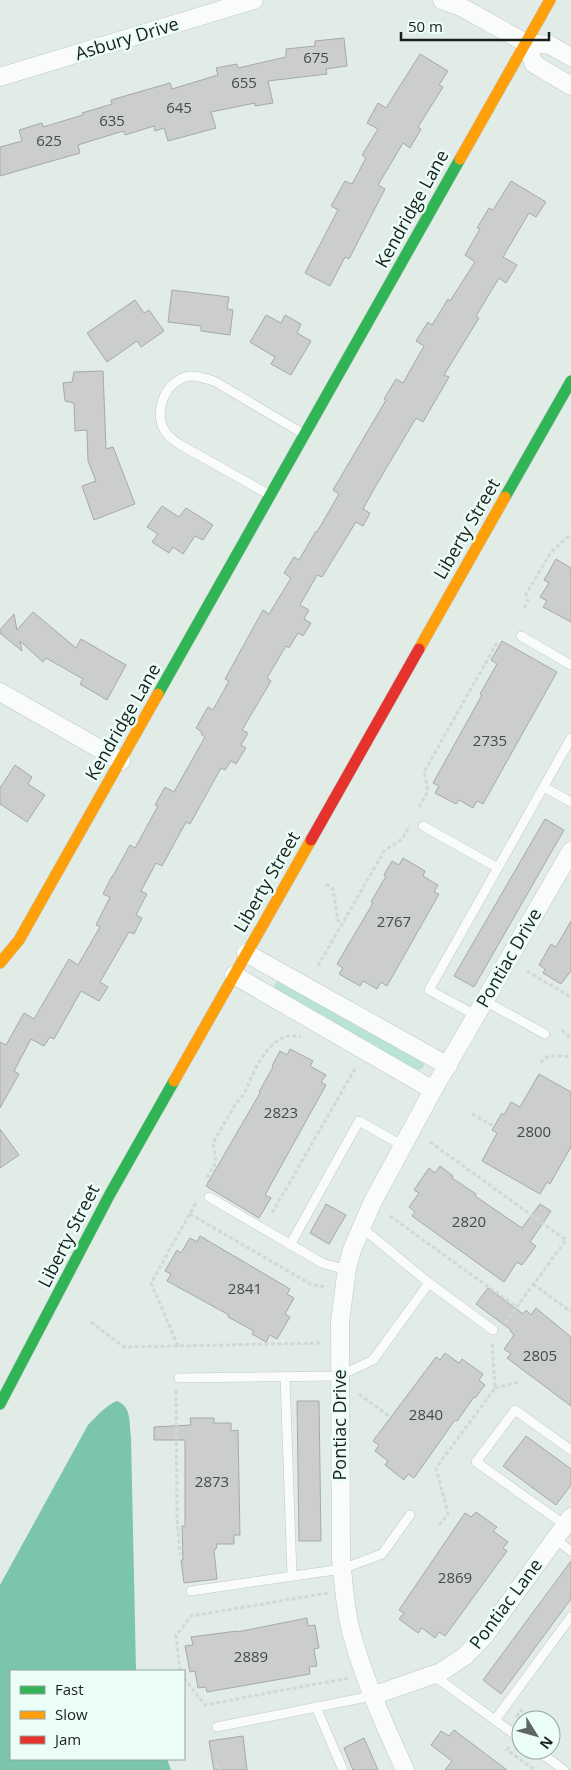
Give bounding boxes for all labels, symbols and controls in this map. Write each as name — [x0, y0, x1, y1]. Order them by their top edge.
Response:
scale bar — [401, 10, 548, 42]
street label: Asbury Drive — [72, 11, 181, 65]
text: 50 m — [408, 16, 443, 36]
house number: 675 — [303, 47, 329, 67]
house number: 655 — [231, 72, 257, 92]
house number: 645 — [166, 97, 192, 117]
house number: 635 — [99, 110, 125, 130]
house number: 625 — [36, 130, 62, 150]
street label: Kendridge Lane — [369, 145, 453, 272]
street label: Liberty Street — [428, 474, 505, 583]
street label: Kendridge Lane — [79, 659, 165, 784]
house number: 2735 — [473, 730, 507, 750]
street label: Liberty Street — [228, 827, 305, 936]
street label: Pontiac Drive — [470, 903, 546, 1012]
house number: 2767 — [377, 911, 411, 931]
house number: 2823 — [264, 1102, 298, 1122]
house number: 2800 — [517, 1121, 551, 1141]
street label: Liberty Street — [32, 1180, 104, 1291]
house number: 2820 — [452, 1211, 486, 1231]
house number: 2841 — [228, 1278, 262, 1298]
house number: 2805 — [523, 1345, 557, 1365]
street label: Pontiac Drive — [327, 1369, 351, 1481]
house number: 2840 — [409, 1404, 443, 1424]
house number: 2873 — [195, 1471, 229, 1491]
street label: Pontiac Lane — [463, 1553, 547, 1654]
house number: 2869 — [438, 1567, 472, 1587]
house number: 2889 — [234, 1646, 268, 1666]
legend — [10, 1670, 185, 1760]
text: Fast — [55, 1679, 84, 1699]
text: Slow — [55, 1704, 88, 1724]
north arrow — [511, 1710, 561, 1760]
text: Jam — [53, 1729, 81, 1749]
text: N — [536, 1733, 558, 1753]

